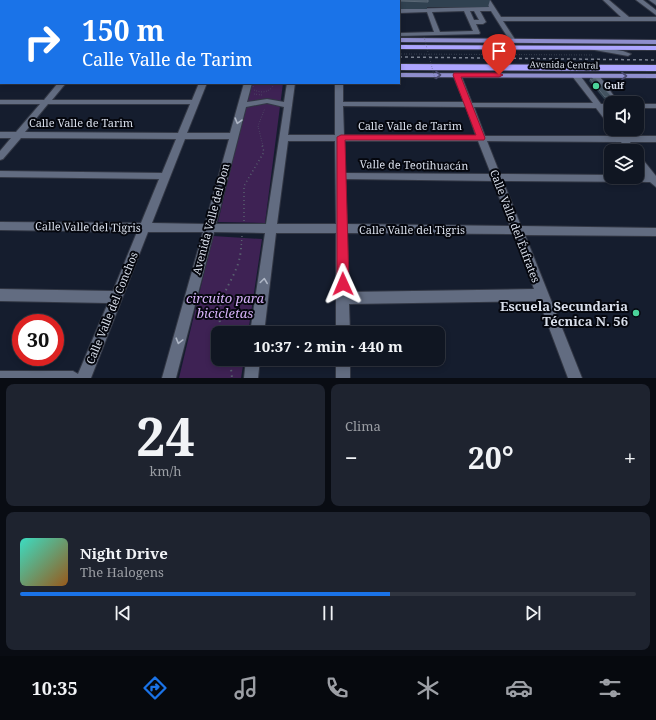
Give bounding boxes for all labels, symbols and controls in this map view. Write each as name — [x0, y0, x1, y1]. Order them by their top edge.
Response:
text: 150 m — [82, 11, 164, 49]
icon: right — [16, 16, 68, 68]
pin — [482, 34, 516, 75]
icon: arrive — [488, 40, 510, 62]
text: Calle Valle de Tarim — [82, 47, 253, 71]
street label: Avenida Central — [530, 57, 599, 72]
one-way arrow — [435, 71, 441, 79]
one-way arrow — [621, 72, 627, 80]
place label: Gulf — [604, 79, 625, 92]
marker: Gulf — [591, 81, 601, 91]
map controls — [604, 96, 644, 184]
button: sound — [604, 96, 644, 136]
street label: Calle Valle de Tarim — [29, 115, 134, 130]
one-way arrow — [234, 117, 243, 124]
street label: Calle Valle de Tarim — [358, 118, 463, 133]
button: layers — [604, 144, 644, 184]
street label: Valle de Teotihuacán — [360, 156, 468, 173]
street label: Avenida Valle del Don — [188, 162, 233, 276]
street label: Calle Valle del Éufrates — [487, 167, 544, 284]
street label: Calle Valle del Tigris — [35, 218, 141, 235]
street label: Calle Valle del Tigris — [359, 222, 465, 237]
street label: Calle Valle del Conchos — [82, 249, 141, 366]
position arrow — [322, 263, 364, 305]
one-way arrow — [259, 277, 268, 284]
park label: circuito para bicicletas — [186, 289, 265, 322]
place label: Escuela Secundaria Técnica N. 56 — [500, 297, 628, 330]
marker: Escuela Secundaria Técnica N. 56 — [631, 308, 641, 318]
speed limit sign: 30 — [12, 314, 64, 366]
text: 10:37 · 2 min · 440 m — [253, 336, 403, 356]
one-way arrow — [175, 337, 184, 344]
text: 24 — [136, 400, 195, 471]
text: Clima — [345, 417, 381, 435]
text: 20° — [468, 437, 514, 478]
text: − — [345, 442, 358, 472]
text: + — [624, 442, 636, 472]
text: km/h — [150, 462, 181, 480]
text: Night Drive — [80, 543, 168, 563]
text: The Halogens — [80, 563, 164, 581]
icon: previous — [112, 602, 134, 624]
icon: pause — [317, 602, 339, 624]
icon: next — [522, 602, 544, 624]
icon: directions — [141, 674, 169, 702]
icon: music — [232, 674, 260, 702]
icon: phone — [323, 674, 351, 702]
icon: climate — [414, 674, 442, 702]
icon: car — [505, 674, 533, 702]
icon: filters — [596, 674, 624, 702]
text: 10:35 — [32, 676, 78, 700]

